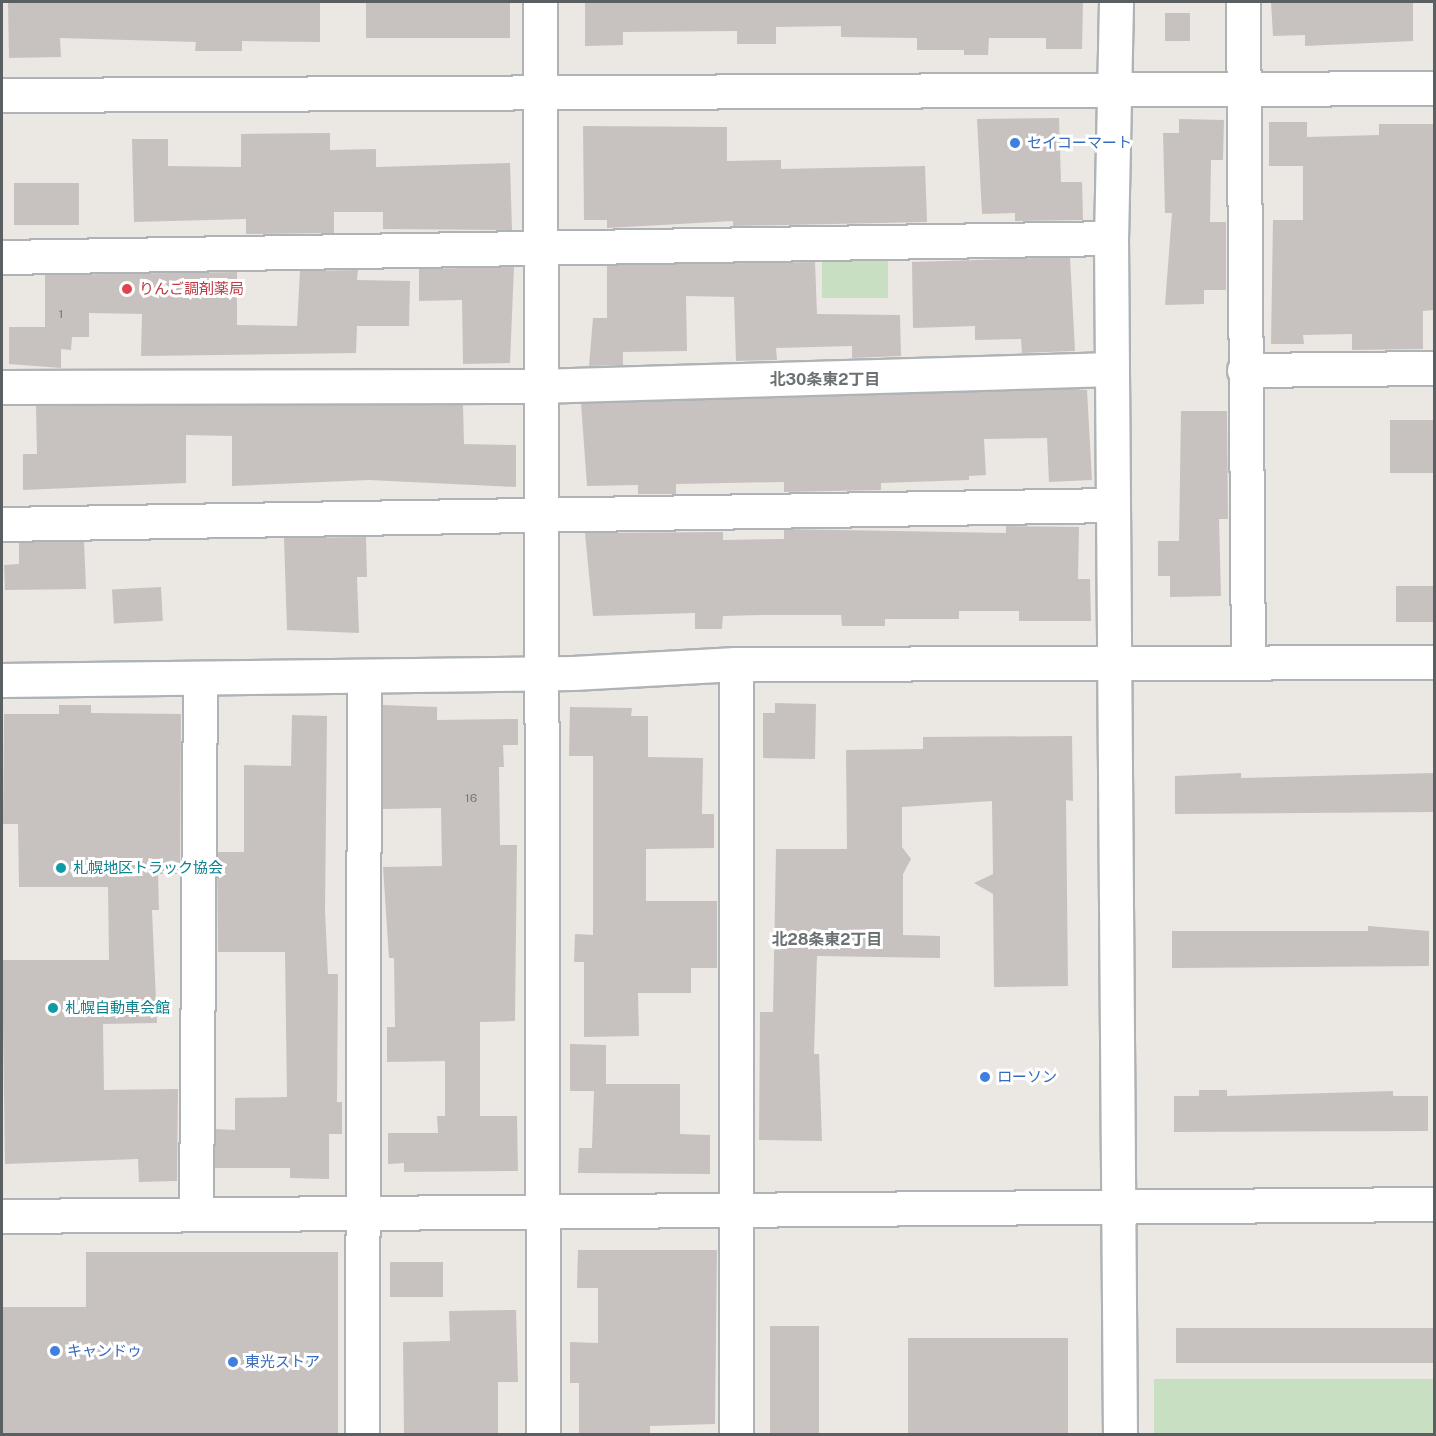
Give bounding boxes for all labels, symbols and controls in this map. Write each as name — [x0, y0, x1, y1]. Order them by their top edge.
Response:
place label: セイコーマート — [1027, 134, 1132, 152]
marker: セイコーマート — [1008, 136, 1022, 150]
place label: りんご調剤薬局 — [139, 280, 244, 298]
marker: りんご調剤薬局 — [120, 282, 134, 296]
house number: 1 — [59, 308, 63, 322]
district label: 北30条東2丁目 — [769, 370, 881, 390]
house number: 16 — [465, 792, 477, 806]
place label: 札幌地区トラック協会 — [73, 859, 223, 877]
marker: 札幌地区トラック協会 — [54, 861, 68, 875]
district label: 北28条東2丁目 — [771, 930, 883, 950]
place label: 札幌自動車会館 — [65, 999, 170, 1017]
marker: 札幌自動車会館 — [46, 1001, 60, 1015]
place label: ローソン — [997, 1068, 1057, 1086]
marker: ローソン — [978, 1070, 992, 1084]
place label: キャンドゥ — [67, 1342, 142, 1360]
marker: キャンドゥ — [48, 1344, 62, 1358]
place label: 東光ストア — [245, 1353, 320, 1371]
marker: 東光ストア — [226, 1355, 240, 1369]

